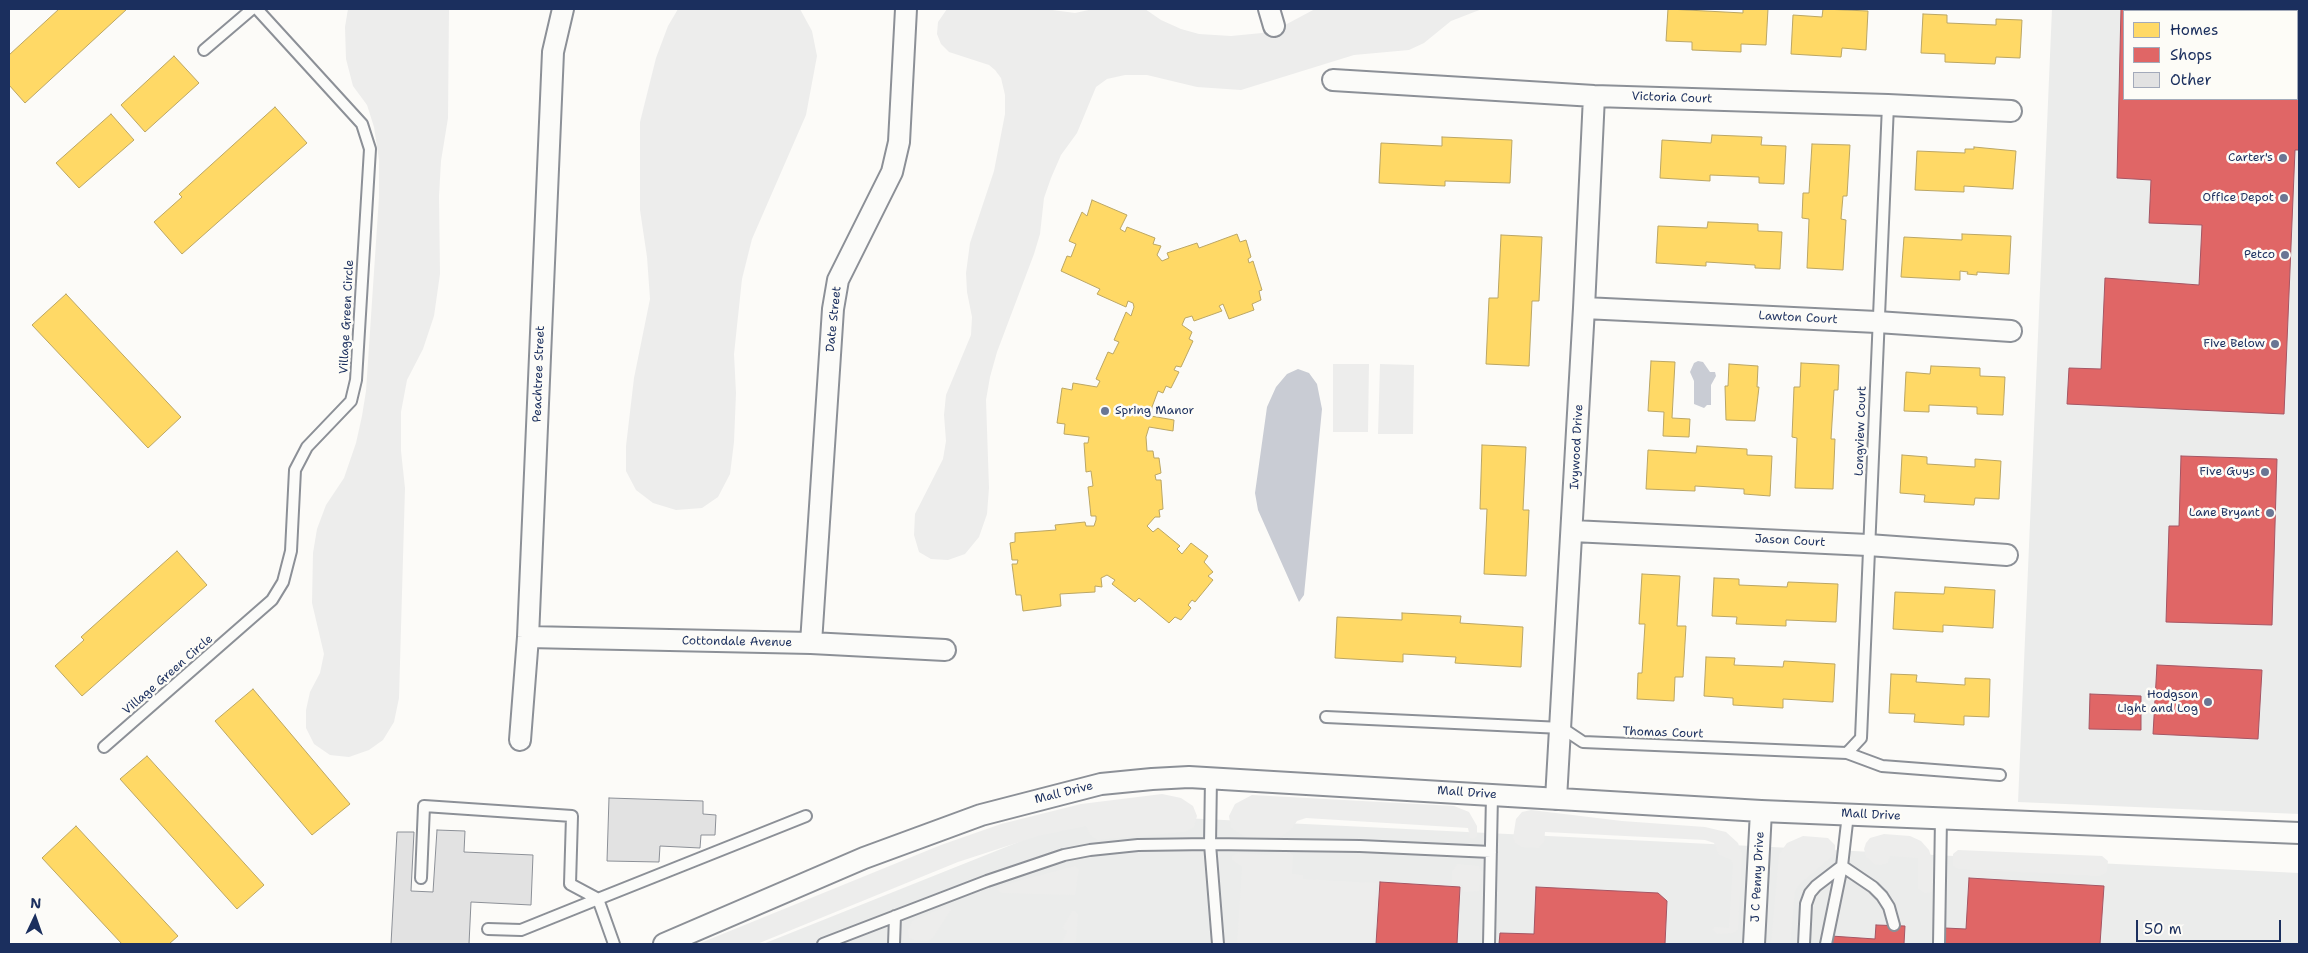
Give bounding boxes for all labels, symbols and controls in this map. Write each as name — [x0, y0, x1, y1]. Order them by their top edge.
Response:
legend — [2123, 10, 2298, 100]
text: Homes — [2170, 20, 2218, 40]
text: Shops — [2170, 45, 2212, 65]
text: Other — [2170, 70, 2212, 90]
street label: Victoria Court — [1631, 89, 1713, 107]
place label: Carter's — [2228, 151, 2273, 165]
marker: Carter's — [2277, 152, 2289, 164]
place label: Office Depot — [2202, 191, 2274, 205]
marker: Office Depot — [2278, 192, 2290, 204]
place label: Petco — [2244, 248, 2275, 262]
marker: Petco — [2279, 249, 2291, 261]
street label: Village Green Circle — [337, 259, 357, 375]
street label: Date Street — [823, 285, 845, 353]
street label: Lawton Court — [1758, 309, 1838, 327]
street label: Peachtree Street — [530, 325, 548, 423]
place label: Five Below — [2203, 337, 2265, 351]
marker: Five Below — [2269, 338, 2281, 350]
street label: Longview Court — [1852, 386, 1870, 476]
place label: Spring Manor — [1115, 404, 1194, 418]
street label: Ivywood Drive — [1568, 404, 1586, 490]
marker: Spring Manor — [1099, 405, 1111, 417]
place label: Five Guys — [2199, 465, 2255, 479]
marker: Five Guys — [2259, 466, 2271, 478]
place label: Lane Bryant — [2189, 506, 2260, 520]
marker: Lane Bryant — [2264, 507, 2276, 519]
street label: Jason Court — [1754, 532, 1826, 550]
street label: Village Green Circle — [120, 632, 216, 718]
street label: Cottondale Avenue — [682, 634, 792, 650]
place label: Hodgson Light and Log — [2117, 688, 2198, 716]
marker: Hodgson Light and Log — [2202, 696, 2214, 708]
street label: Thomas Court — [1622, 724, 1704, 742]
street label: Mall Drive — [1033, 779, 1095, 807]
street label: Mall Drive — [1437, 784, 1497, 802]
street label: Mall Drive — [1841, 806, 1901, 824]
street label: J C Penny Drive — [1748, 831, 1768, 923]
north arrow — [10, 893, 60, 943]
text: N — [30, 894, 42, 912]
scale bar — [2138, 910, 2283, 942]
text: 50 m — [2144, 919, 2182, 939]

